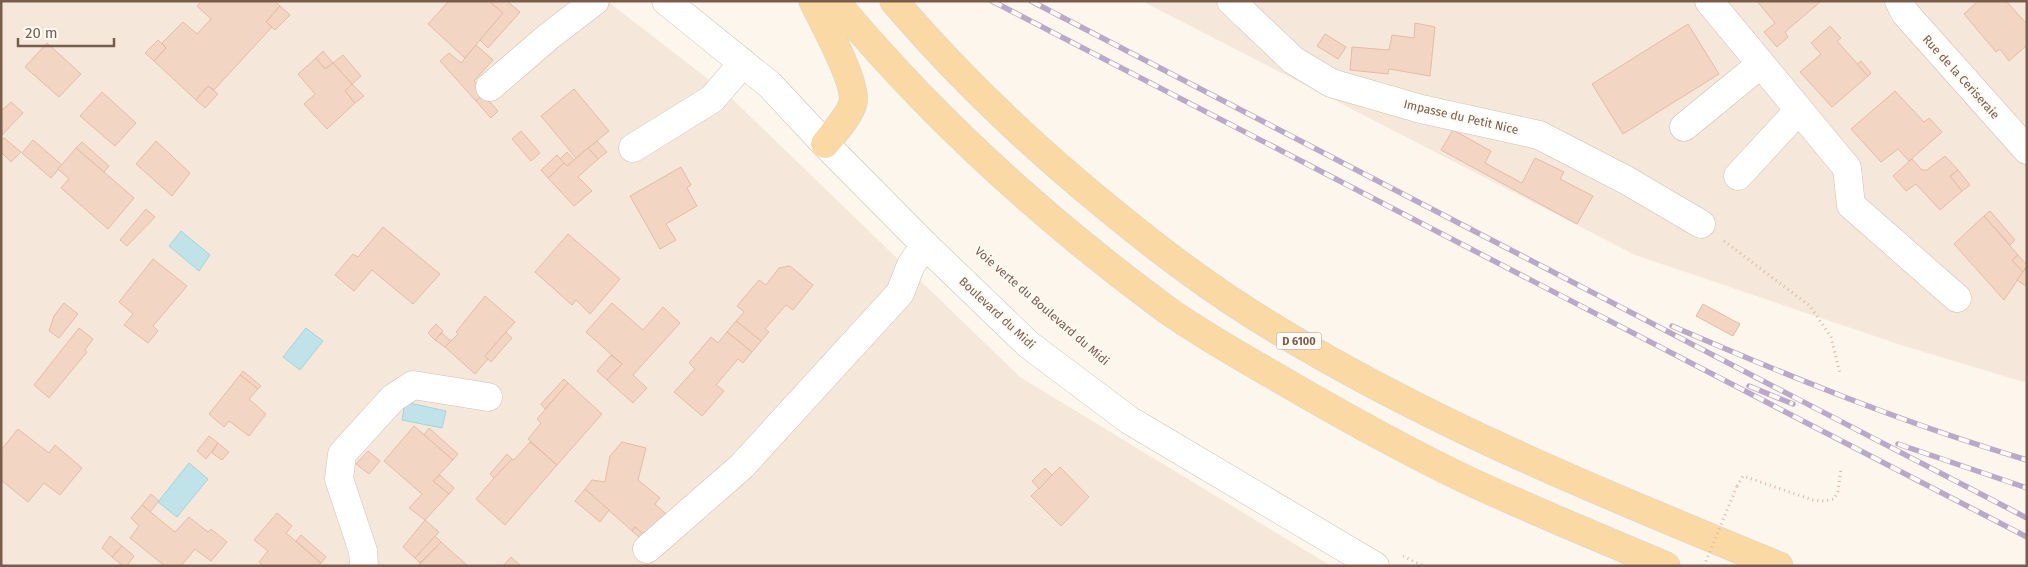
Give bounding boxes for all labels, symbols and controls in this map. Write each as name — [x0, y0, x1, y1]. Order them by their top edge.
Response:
scale bar — [18, 15, 114, 47]
text: 20 m — [25, 24, 58, 42]
street label: Rue de la Ceriseraie — [1920, 32, 2002, 122]
street label: Impasse du Petit Nice — [1402, 97, 1520, 137]
street label: Voie verte du Boulevard du Midi — [972, 244, 1112, 368]
street label: Boulevard du Midi — [956, 274, 1038, 352]
road number: D 6100 — [1276, 332, 1322, 350]

